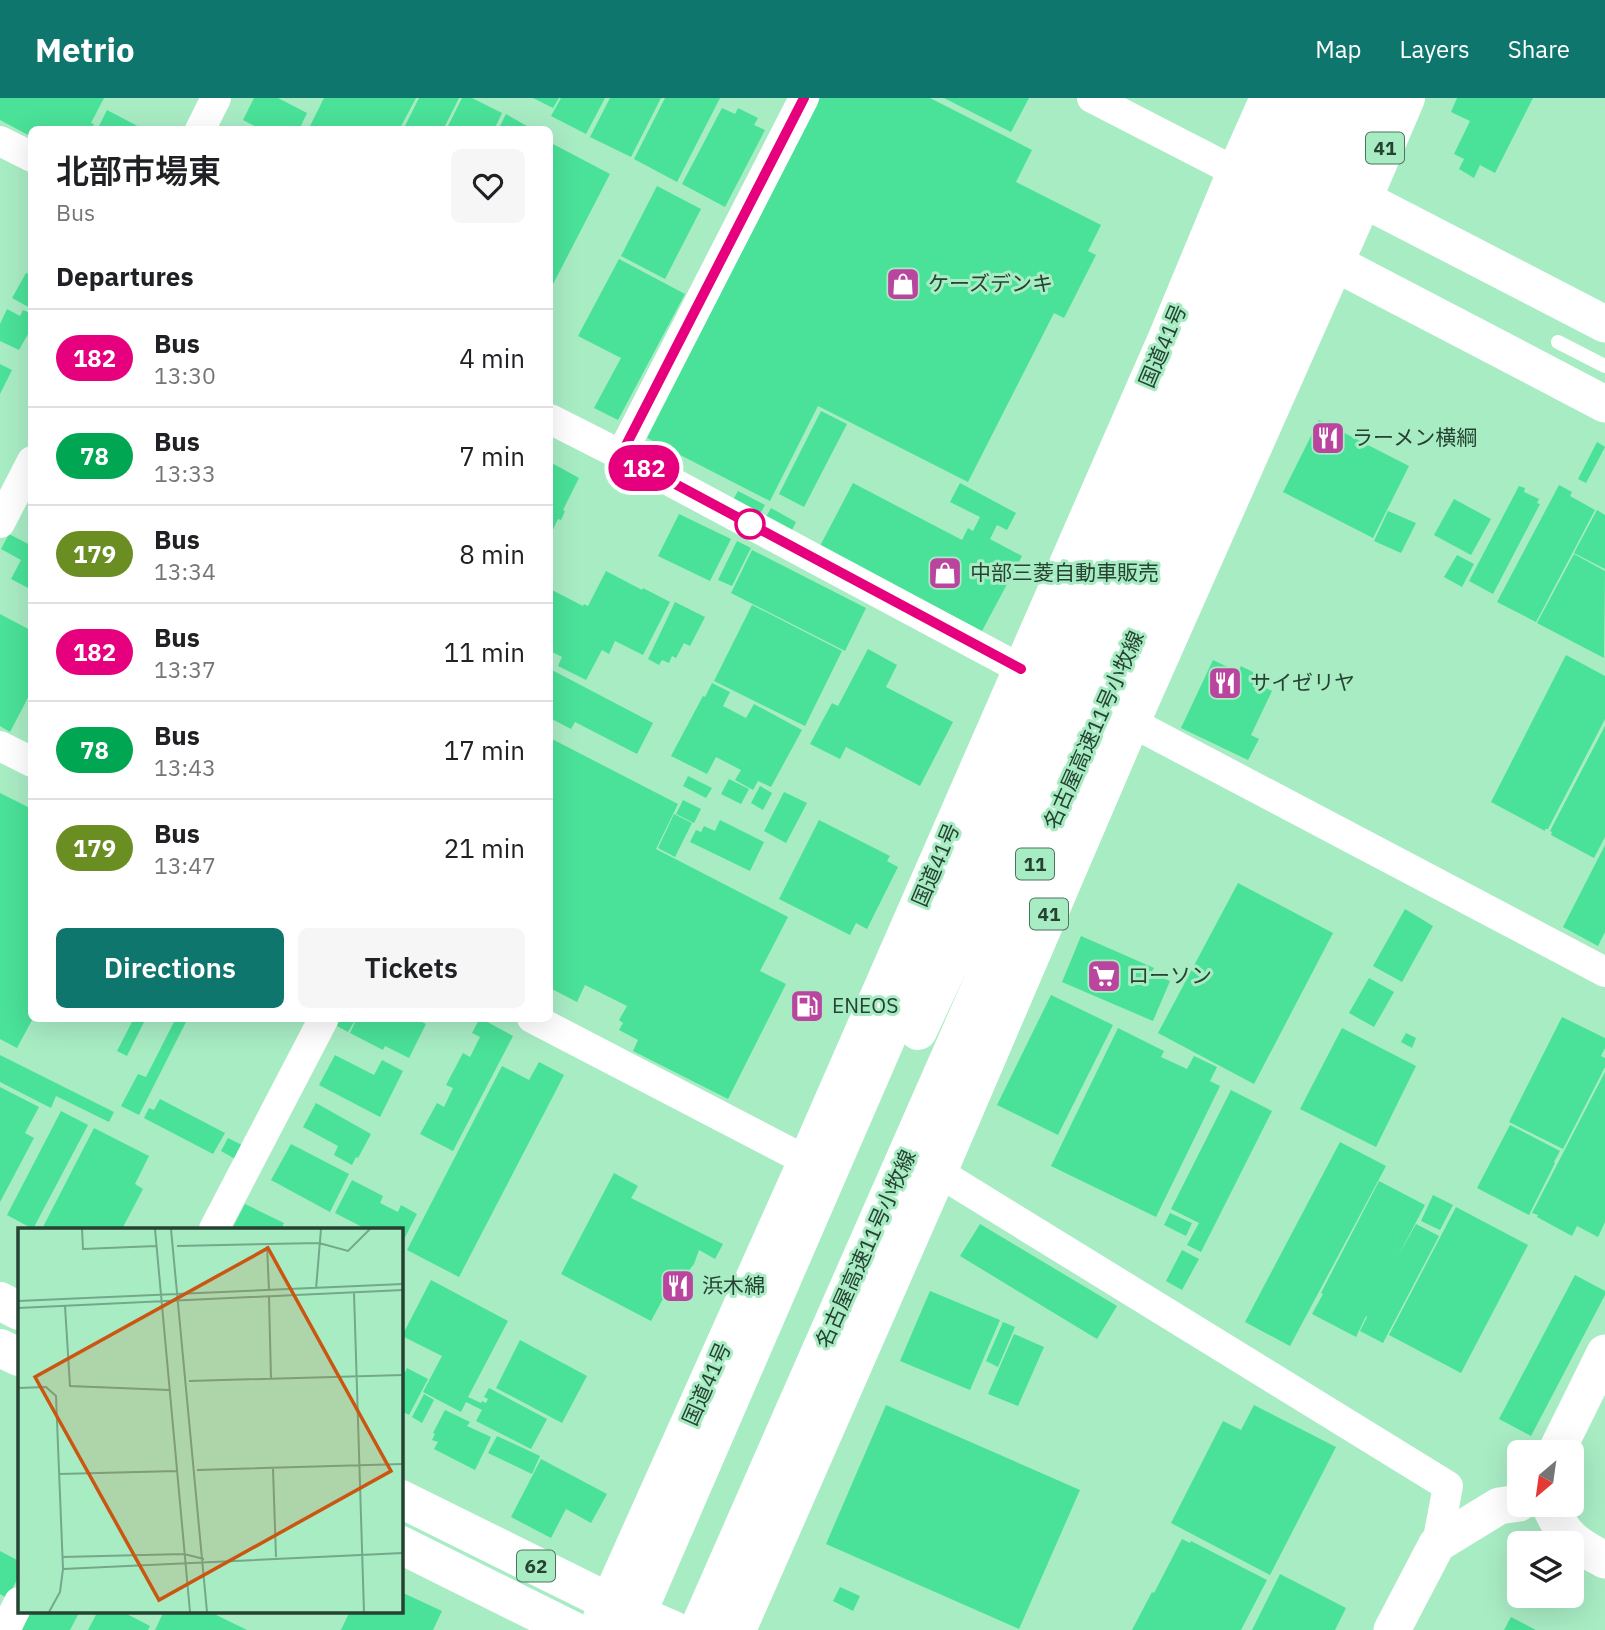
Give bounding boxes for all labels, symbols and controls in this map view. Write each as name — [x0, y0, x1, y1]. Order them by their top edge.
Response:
text: Metrio — [35, 28, 135, 71]
text: Map — [1315, 33, 1362, 65]
text: Layers — [1400, 33, 1470, 65]
text: Share — [1508, 33, 1570, 65]
road number: 41 — [1366, 132, 1404, 164]
text: 北部市場東 — [56, 149, 221, 192]
button: heart — [451, 149, 525, 223]
text: Bus — [56, 197, 95, 227]
text: Departures — [56, 259, 194, 293]
shop icon: ケーズデンキ — [884, 265, 922, 303]
place label: ケーズデンキ — [928, 269, 1053, 297]
street label: 国道41号 — [1132, 300, 1192, 392]
text: Bus — [154, 326, 200, 360]
text: 4 min — [459, 341, 525, 375]
text: 182 — [73, 342, 116, 374]
text: 13:30 — [154, 360, 216, 390]
restaurant icon: ラーメン横綱 — [1309, 419, 1347, 457]
place label: ラーメン横綱 — [1352, 423, 1477, 451]
text: Bus — [154, 424, 200, 458]
text: 7 min — [459, 439, 525, 473]
text: 78 — [80, 440, 109, 472]
line badge: 182 — [604, 445, 684, 491]
text: 182 — [622, 452, 666, 484]
text: 13:33 — [154, 458, 216, 488]
unlabelled marker — [735, 509, 765, 539]
text: Bus — [154, 522, 200, 556]
text: 8 min — [459, 537, 525, 571]
text: 179 — [73, 538, 116, 570]
shop icon: 中部三菱自動車販売 — [926, 554, 964, 592]
text: 13:34 — [154, 556, 216, 586]
place label: 中部三菱自動車販売 — [970, 558, 1159, 586]
text: Bus — [154, 620, 200, 654]
street label: 名古屋高速11号小牧線 — [1037, 626, 1149, 833]
text: 11 min — [444, 635, 525, 669]
text: 182 — [73, 636, 116, 668]
text: 13:37 — [154, 654, 216, 684]
restaurant icon: サイゼリヤ — [1206, 664, 1244, 702]
place label: サイゼリヤ — [1250, 668, 1355, 696]
text: Bus — [154, 718, 200, 752]
text: 17 min — [444, 733, 525, 767]
text: 78 — [80, 734, 109, 766]
text: 13:43 — [154, 752, 216, 782]
text: Bus — [154, 816, 200, 850]
street label: 国道41号 — [905, 819, 965, 911]
text: 21 min — [444, 831, 525, 865]
text: 179 — [73, 832, 116, 864]
road number: 11 — [1016, 848, 1054, 880]
text: 13:47 — [154, 850, 216, 880]
road number: 41 — [1030, 898, 1068, 930]
button: Directions — [56, 928, 284, 1008]
button: Tickets — [298, 928, 525, 1008]
supermarket icon: ローソン — [1085, 957, 1123, 995]
place label: ローソン — [1128, 961, 1212, 989]
fuel station icon: ENEOS — [788, 987, 826, 1025]
place label: ENEOS — [832, 991, 898, 1019]
street label: 名古屋高速11号小牧線 — [809, 1145, 921, 1352]
inset map — [18, 1228, 402, 1612]
restaurant icon: 浜木綿 — [659, 1267, 697, 1305]
place label: 浜木綿 — [702, 1271, 765, 1299]
street label: 国道41号 — [675, 1338, 737, 1430]
north arrow — [1507, 1440, 1584, 1517]
map controls — [1507, 1440, 1584, 1608]
button: layers — [1507, 1531, 1584, 1608]
road number: 62 — [517, 1550, 555, 1582]

